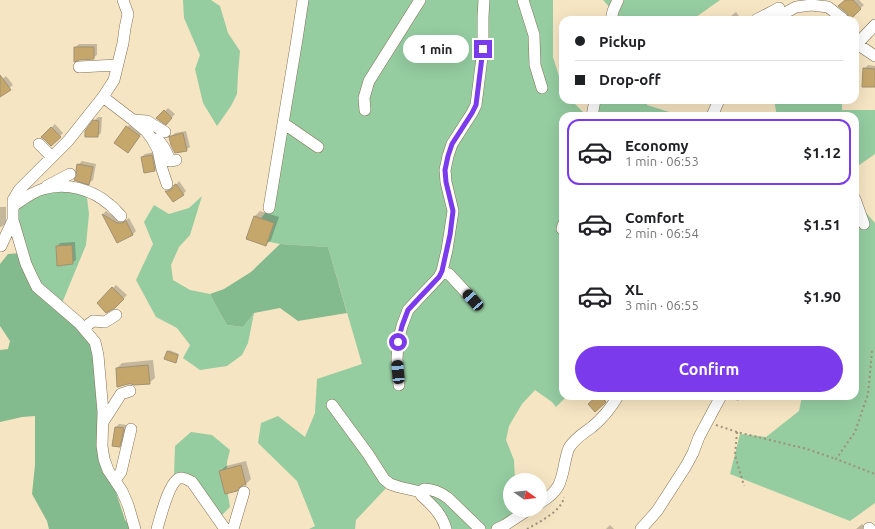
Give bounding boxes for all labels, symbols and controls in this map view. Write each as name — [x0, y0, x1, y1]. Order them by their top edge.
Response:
text: Pickup — [599, 33, 646, 50]
callout: 1 min — [403, 35, 469, 63]
route end — [474, 40, 492, 58]
text: 1 min — [420, 42, 452, 56]
text: Drop-off — [599, 71, 661, 88]
icon: car — [577, 134, 613, 170]
text: Economy — [625, 137, 689, 154]
text: $1.12 — [803, 144, 841, 161]
text: 1 min · 06:53 — [625, 154, 699, 168]
icon: car — [577, 206, 613, 242]
text: Comfort — [625, 209, 684, 226]
text: $1.51 — [803, 216, 841, 233]
text: 2 min · 06:54 — [625, 226, 699, 240]
icon: car — [577, 278, 613, 314]
text: XL — [625, 281, 643, 298]
car — [461, 287, 485, 313]
text: $1.90 — [803, 288, 841, 305]
text: 3 min · 06:55 — [625, 298, 699, 312]
route start — [389, 333, 407, 351]
button: Confirm — [575, 346, 843, 392]
car — [391, 360, 405, 384]
north arrow — [503, 473, 547, 517]
map controls — [503, 473, 547, 517]

